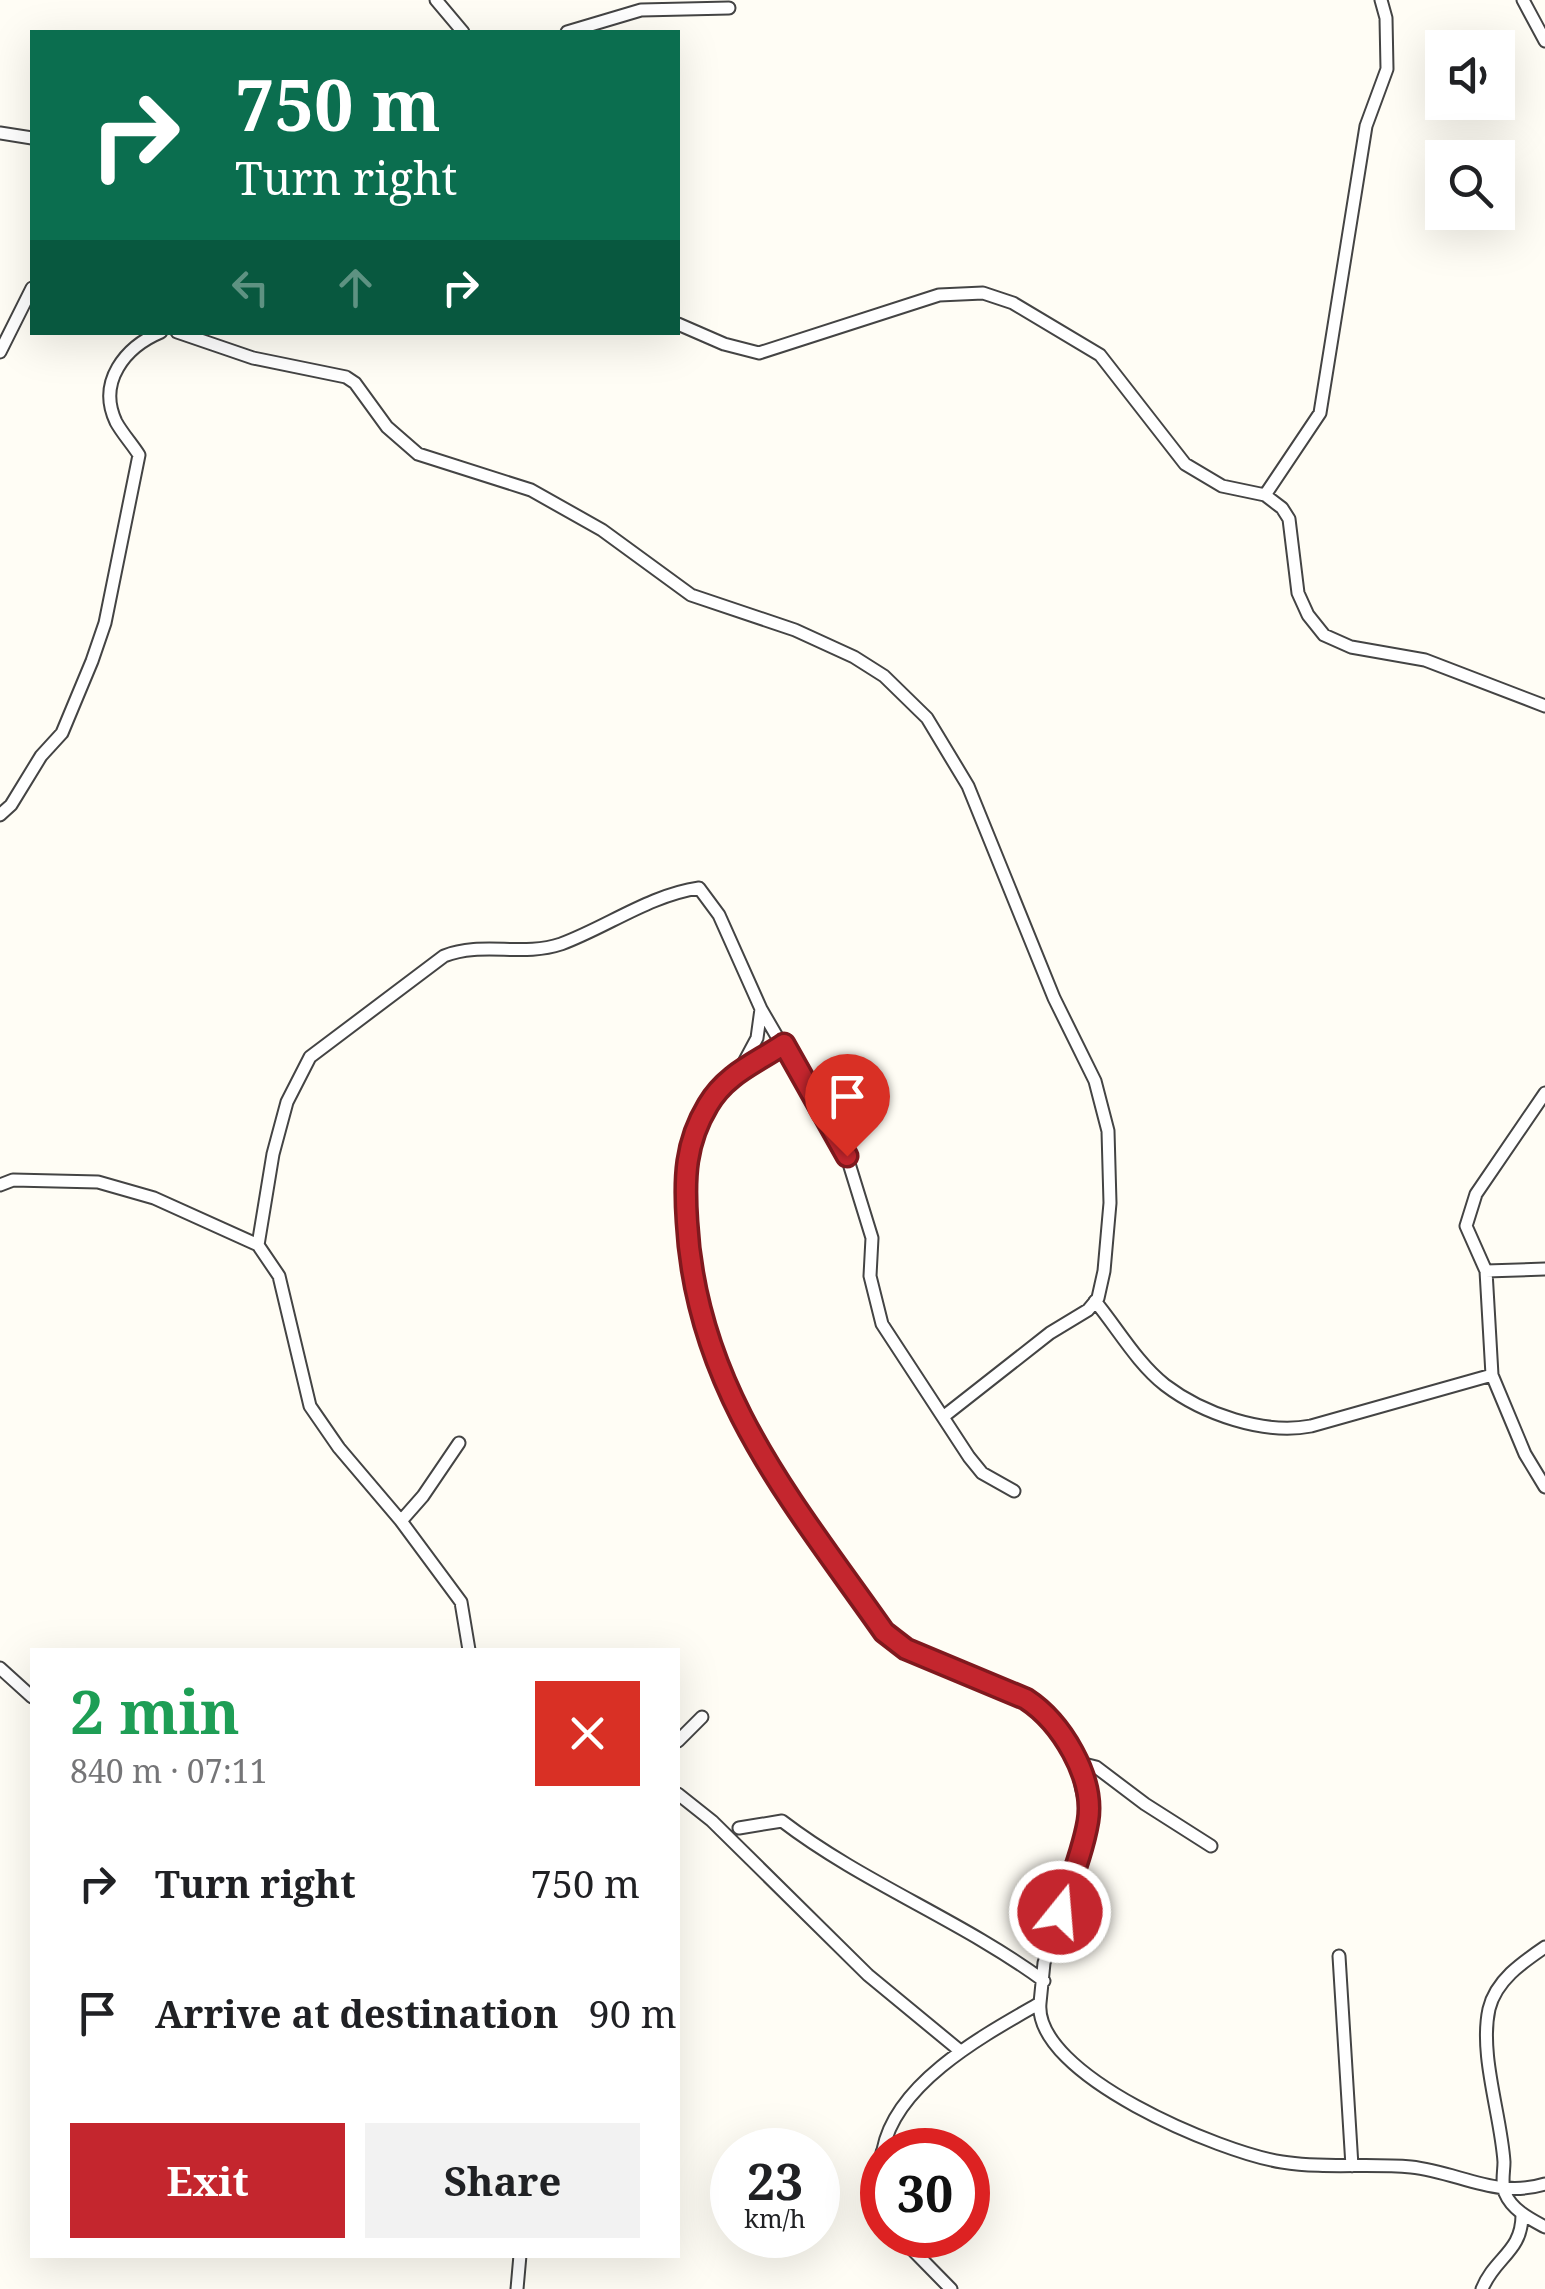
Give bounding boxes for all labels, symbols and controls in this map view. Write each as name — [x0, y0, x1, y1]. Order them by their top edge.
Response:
map controls — [1425, 30, 1515, 230]
button: sound — [1425, 30, 1515, 120]
text: 750 m — [235, 56, 441, 152]
icon: right — [70, 70, 200, 200]
button: search — [1425, 140, 1515, 230]
text: Turn right — [235, 147, 457, 208]
icon: left — [223, 260, 278, 315]
icon: ahead — [328, 260, 383, 315]
icon: right — [433, 260, 488, 315]
pin — [805, 1054, 890, 1157]
icon: arrive — [820, 1069, 875, 1124]
text: 2 min — [70, 1670, 240, 1752]
button: close — [535, 1681, 640, 1786]
text: 840 m · 07:11 — [70, 1749, 268, 1792]
icon: right — [70, 1856, 125, 1911]
text: Turn right — [155, 1857, 356, 1909]
text: 750 m — [530, 1857, 640, 1909]
position arrow — [1008, 1860, 1112, 1964]
icon: arrive — [70, 1986, 125, 2041]
text: Arrive at destination — [155, 1987, 559, 2039]
text: 90 m — [589, 1987, 677, 2039]
button: Exit — [70, 2123, 345, 2238]
button: Share — [365, 2123, 640, 2238]
speed limit sign: 30 — [860, 2128, 990, 2258]
text: 23 — [747, 2147, 803, 2215]
text: km/h — [744, 2201, 806, 2235]

